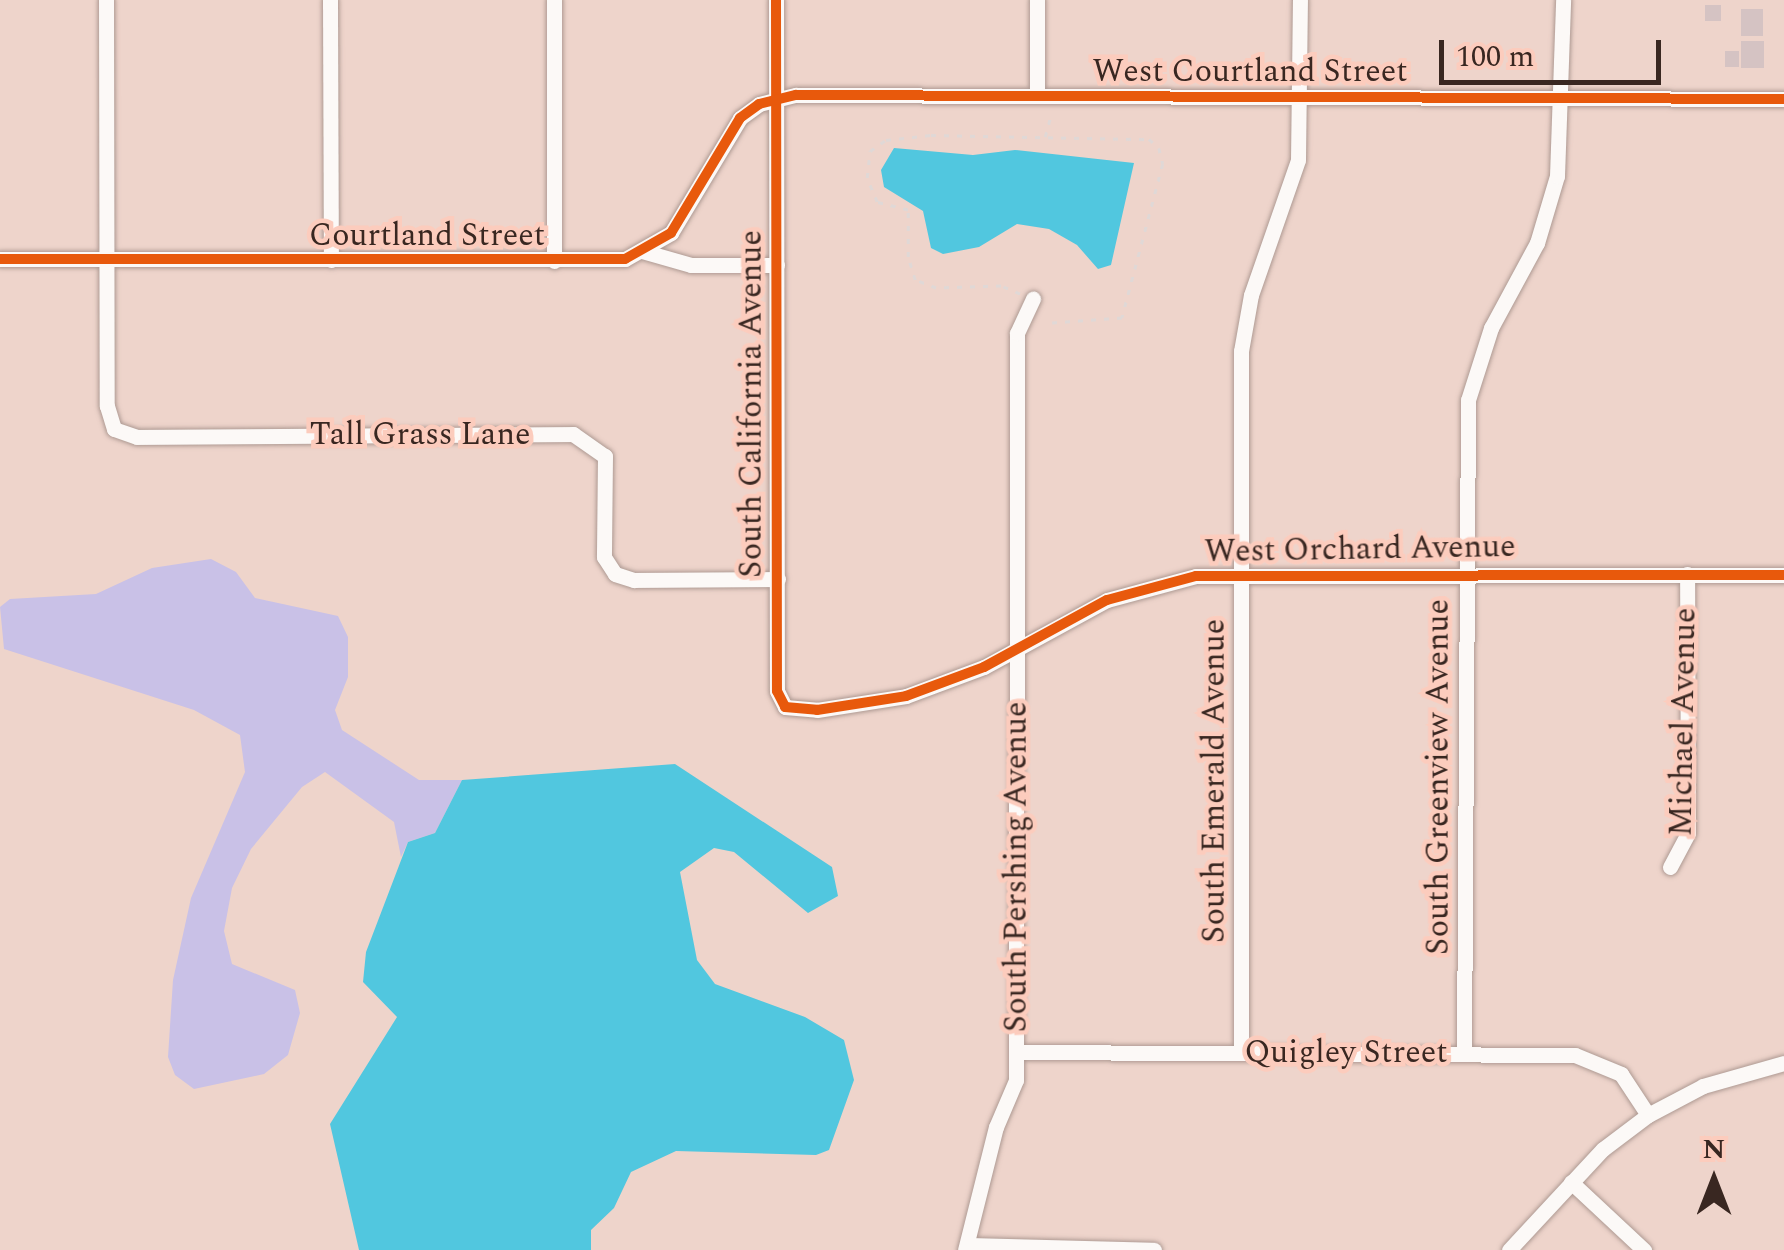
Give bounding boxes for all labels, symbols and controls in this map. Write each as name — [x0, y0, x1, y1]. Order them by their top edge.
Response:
scale bar — [1444, 20, 1666, 82]
text: 100 m — [1456, 34, 1534, 80]
street label: West Courtland Street — [1092, 53, 1408, 91]
street label: Courtland Street — [309, 217, 545, 255]
street label: South California Avenue — [733, 230, 771, 578]
street label: Tall Grass Lane — [309, 416, 531, 454]
street label: West Orchard Avenue — [1204, 528, 1516, 572]
street label: South Greenview Avenue — [1420, 599, 1458, 955]
street label: Michael Avenue — [1663, 607, 1705, 837]
street label: South Emerald Avenue — [1196, 619, 1234, 943]
street label: South Pershing Avenue — [998, 702, 1036, 1032]
street label: Quigley Street — [1244, 1034, 1448, 1072]
text: N — [1703, 1128, 1725, 1171]
north arrow — [1664, 1130, 1764, 1230]

